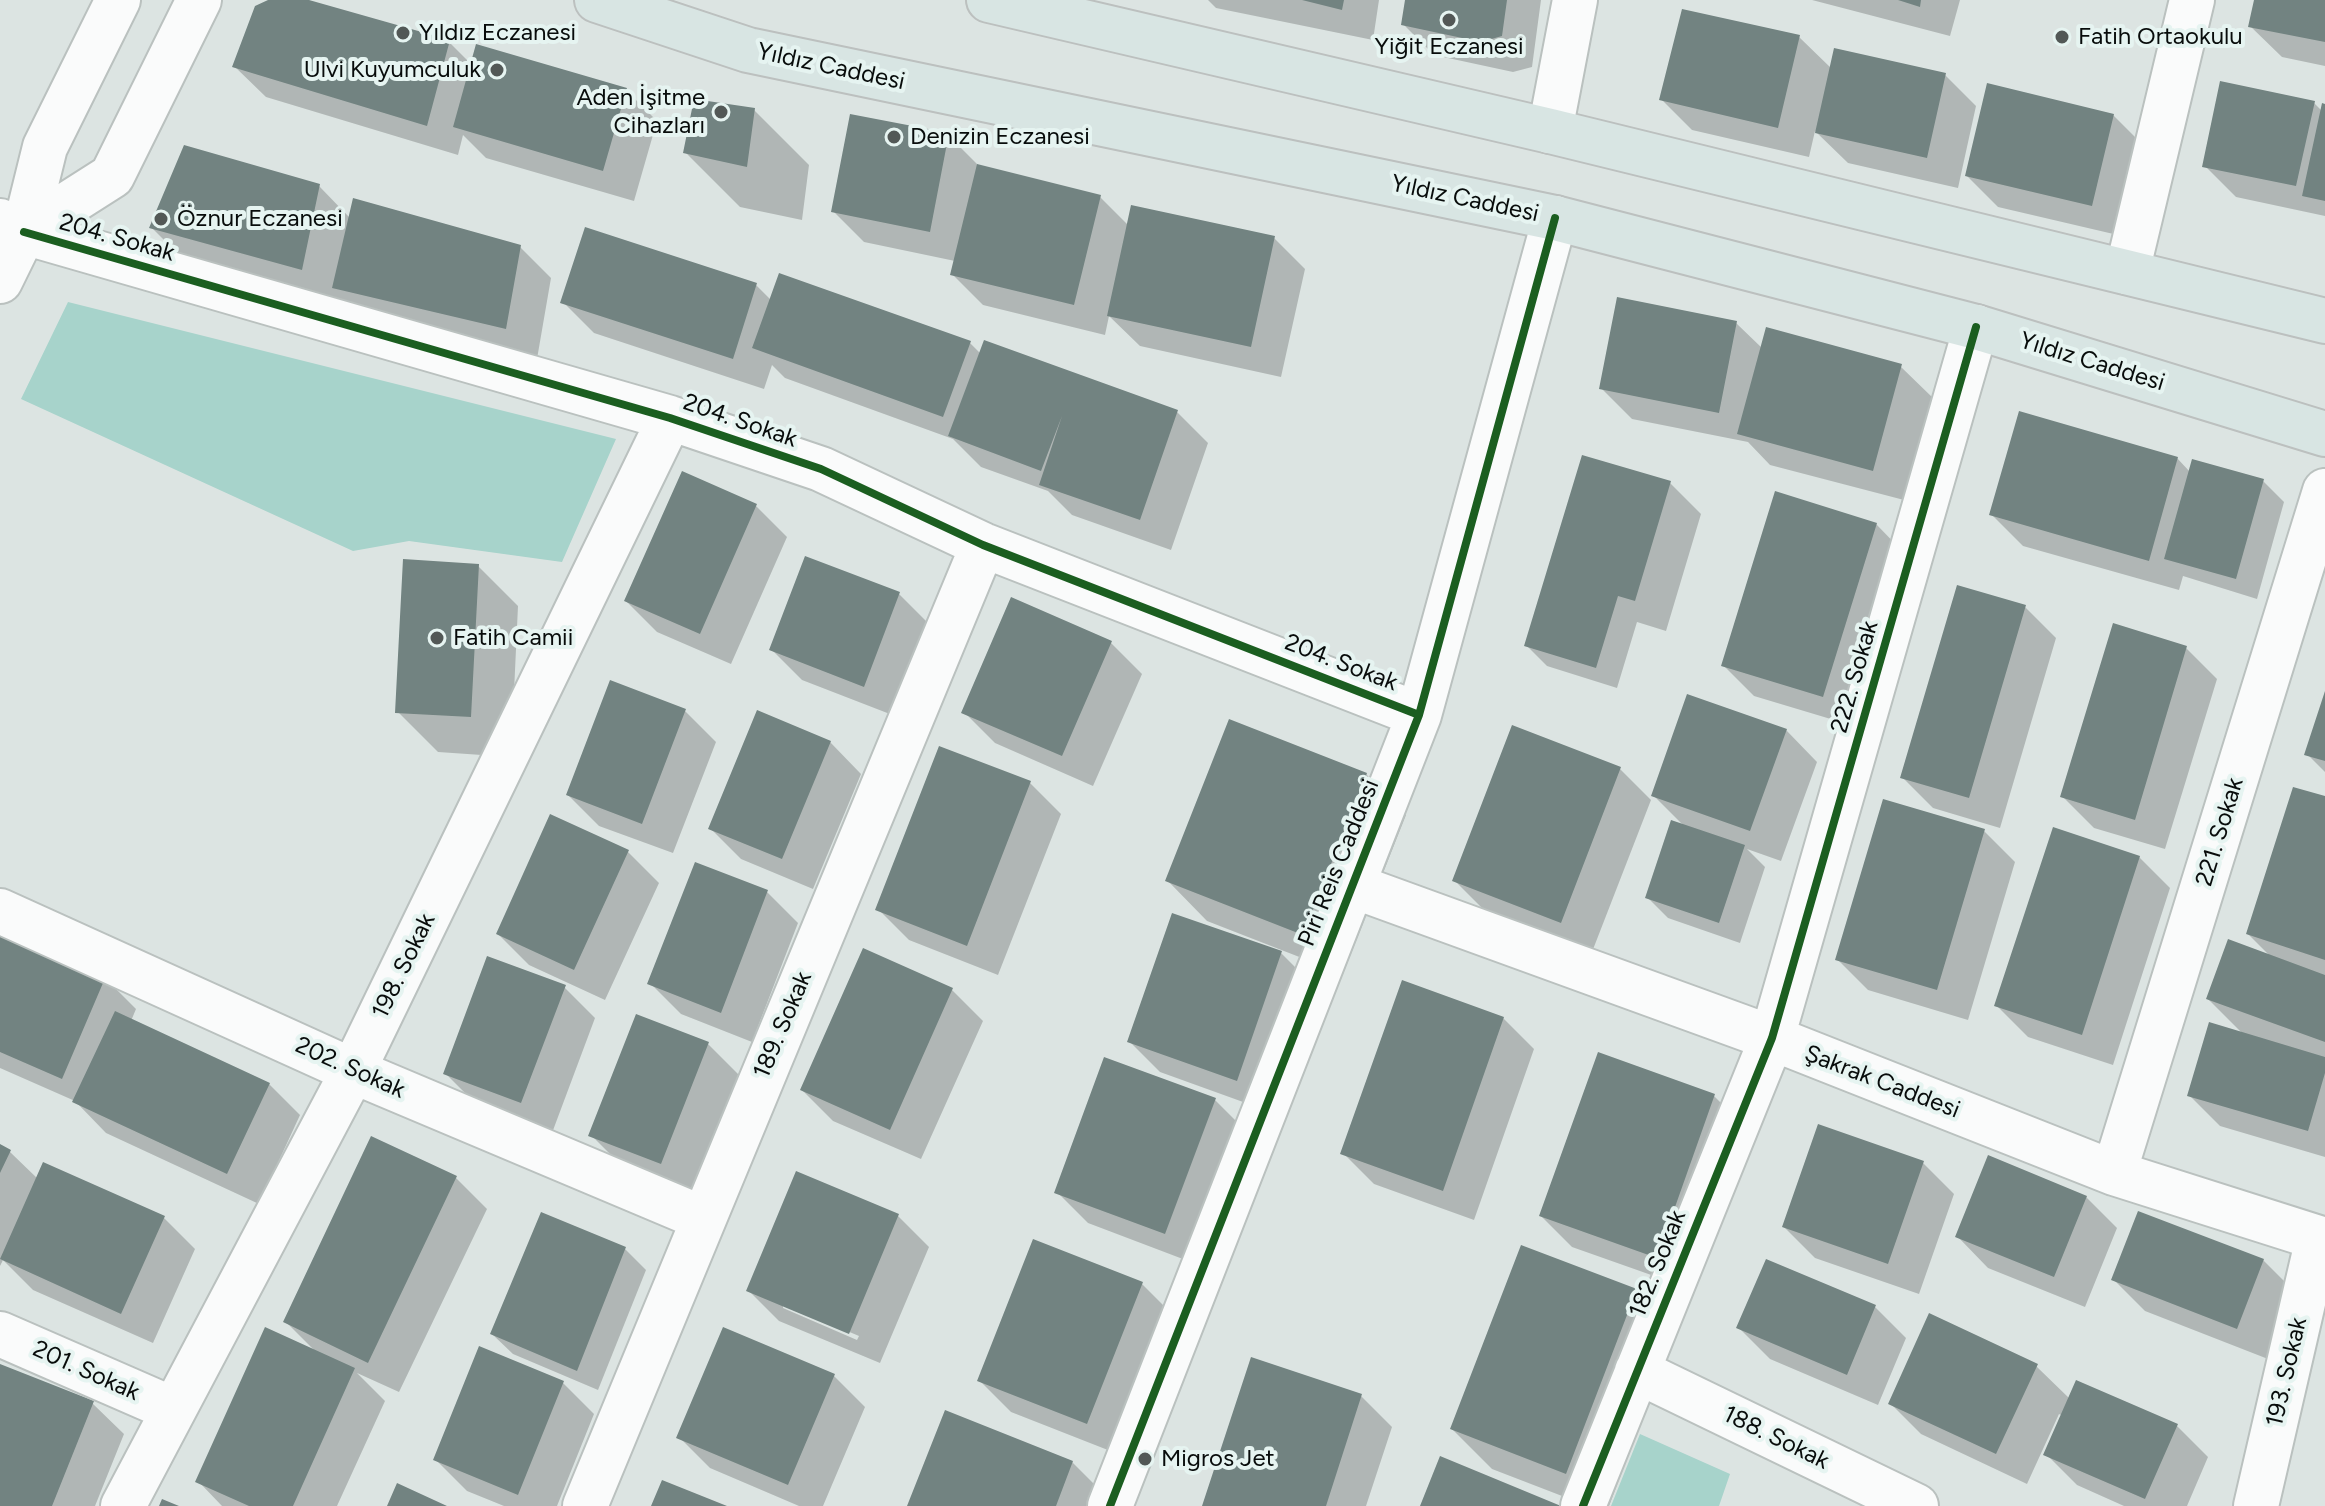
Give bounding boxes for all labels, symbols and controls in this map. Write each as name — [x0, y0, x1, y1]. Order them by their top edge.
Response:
marker: Yiğit Eczanesi — [1440, 11, 1458, 29]
place label: Yıldız Eczanesi — [419, 19, 576, 47]
place label: Fatih Ortaokulu — [2078, 23, 2243, 51]
marker: Yıldız Eczanesi — [394, 24, 412, 42]
marker: Fatih Ortaokulu — [2053, 28, 2071, 46]
place label: Yiğit Eczanesi — [1374, 33, 1524, 61]
street label: Yıldız Caddesi — [755, 37, 907, 97]
place label: Ulvi Kuyumculuk — [304, 56, 481, 84]
marker: Ulvi Kuyumculuk — [488, 61, 506, 79]
place label: Aden İşitme Cihazları — [576, 84, 705, 140]
marker: Aden İşitme Cihazları — [712, 103, 730, 121]
place label: Denizin Eczanesi — [910, 123, 1090, 151]
marker: Denizin Eczanesi — [885, 128, 903, 146]
street label: Yıldız Caddesi — [1389, 169, 1541, 229]
place label: Öznur Eczanesi — [177, 205, 343, 233]
street label: 204. Sokak — [56, 208, 178, 268]
marker: Öznur Eczanesi — [152, 210, 170, 228]
street label: Yıldız Caddesi — [2016, 326, 2168, 398]
street label: 204. Sokak — [679, 388, 801, 454]
street label: 222. Sokak — [1825, 618, 1885, 736]
place label: Fatih Camii — [453, 624, 573, 652]
street label: 204. Sokak — [1281, 628, 1401, 698]
marker: Fatih Camii — [428, 629, 446, 647]
street label: 221. Sokak — [2190, 774, 2250, 890]
street label: Piri Reis Caddesi — [1292, 775, 1386, 951]
street label: 198. Sokak — [366, 909, 442, 1023]
street label: 189. Sokak — [748, 967, 818, 1083]
street label: 202. Sokak — [291, 1031, 409, 1105]
street label: Şakrak Caddesi — [1800, 1039, 1964, 1125]
street label: 182. Sokak — [1624, 1206, 1692, 1322]
street label: 193. Sokak — [2260, 1314, 2314, 1430]
street label: 201. Sokak — [28, 1335, 144, 1407]
street label: 188. Sokak — [1718, 1400, 1834, 1476]
place label: Migros Jet — [1161, 1445, 1275, 1473]
marker: Migros Jet — [1136, 1450, 1154, 1468]

